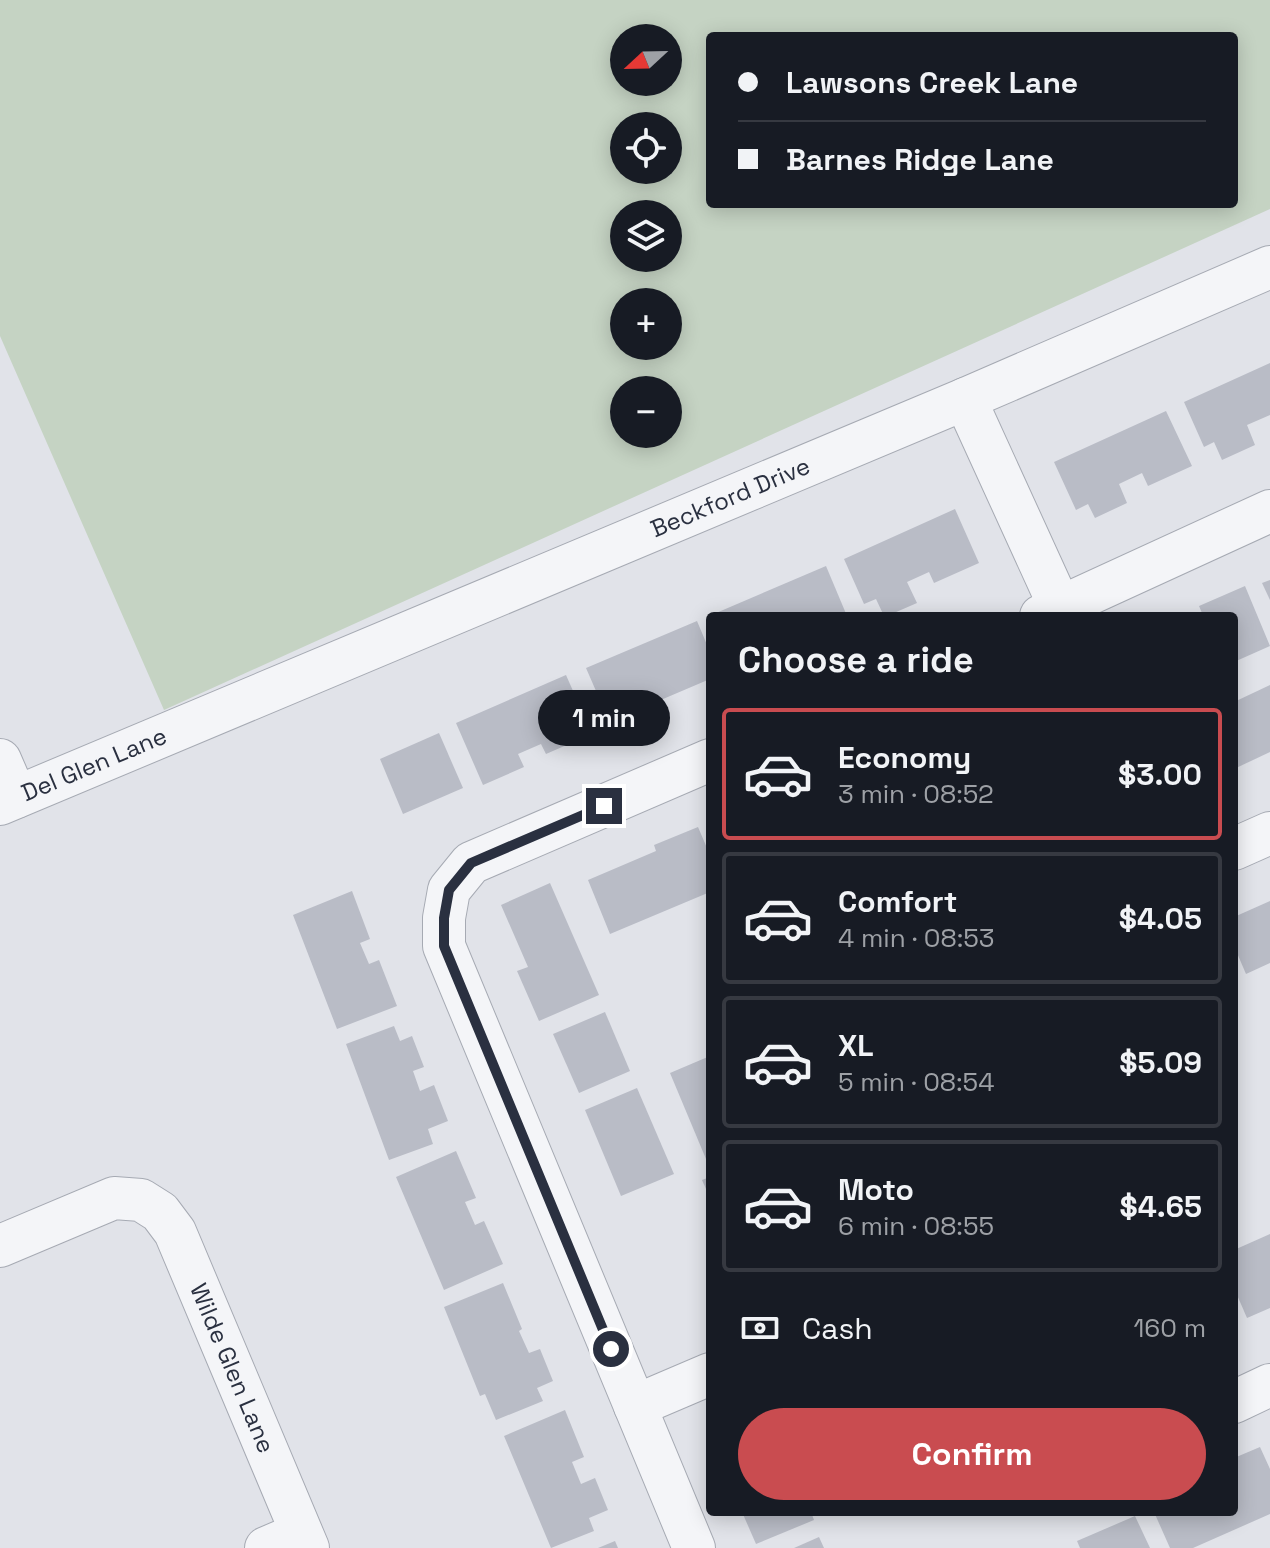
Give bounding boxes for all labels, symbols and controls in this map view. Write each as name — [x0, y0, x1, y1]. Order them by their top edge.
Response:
north arrow — [610, 24, 682, 96]
map controls — [610, 24, 682, 448]
text: Lawsons Creek Lane — [786, 63, 1078, 102]
button: locate — [610, 112, 682, 184]
text: Barnes Ridge Lane — [786, 140, 1054, 179]
button: layers — [610, 200, 682, 272]
button: + — [610, 288, 682, 360]
button: − — [610, 376, 682, 448]
street label: Beckford Drive — [646, 450, 815, 544]
text: Choose a ride — [738, 637, 974, 683]
callout: 1 min — [538, 690, 670, 746]
text: 1 min — [572, 701, 636, 735]
street label: Del Glen Lane — [16, 720, 171, 808]
icon: car — [742, 738, 814, 810]
text: Economy — [838, 738, 971, 777]
text: $3.00 — [1118, 755, 1202, 794]
text: 3 min · 08:52 — [838, 777, 994, 811]
route end — [586, 788, 622, 824]
icon: car — [742, 882, 814, 954]
text: Comfort — [838, 882, 957, 921]
text: $4.05 — [1119, 899, 1202, 938]
text: 4 min · 08:53 — [838, 921, 995, 955]
icon: car — [742, 1026, 814, 1098]
text: XL — [838, 1026, 874, 1065]
text: $5.09 — [1119, 1043, 1202, 1082]
text: 5 min · 08:54 — [838, 1065, 994, 1099]
icon: car — [742, 1170, 814, 1242]
text: Moto — [838, 1170, 914, 1209]
text: $4.65 — [1120, 1187, 1202, 1226]
text: 6 min · 08:55 — [838, 1209, 994, 1243]
street label: Wilde Glen Lane — [183, 1278, 282, 1458]
icon: cash — [738, 1306, 782, 1350]
text: Cash — [802, 1309, 873, 1348]
text: 160 m — [1134, 1311, 1206, 1345]
route start — [593, 1331, 629, 1367]
button: Confirm — [738, 1408, 1206, 1500]

